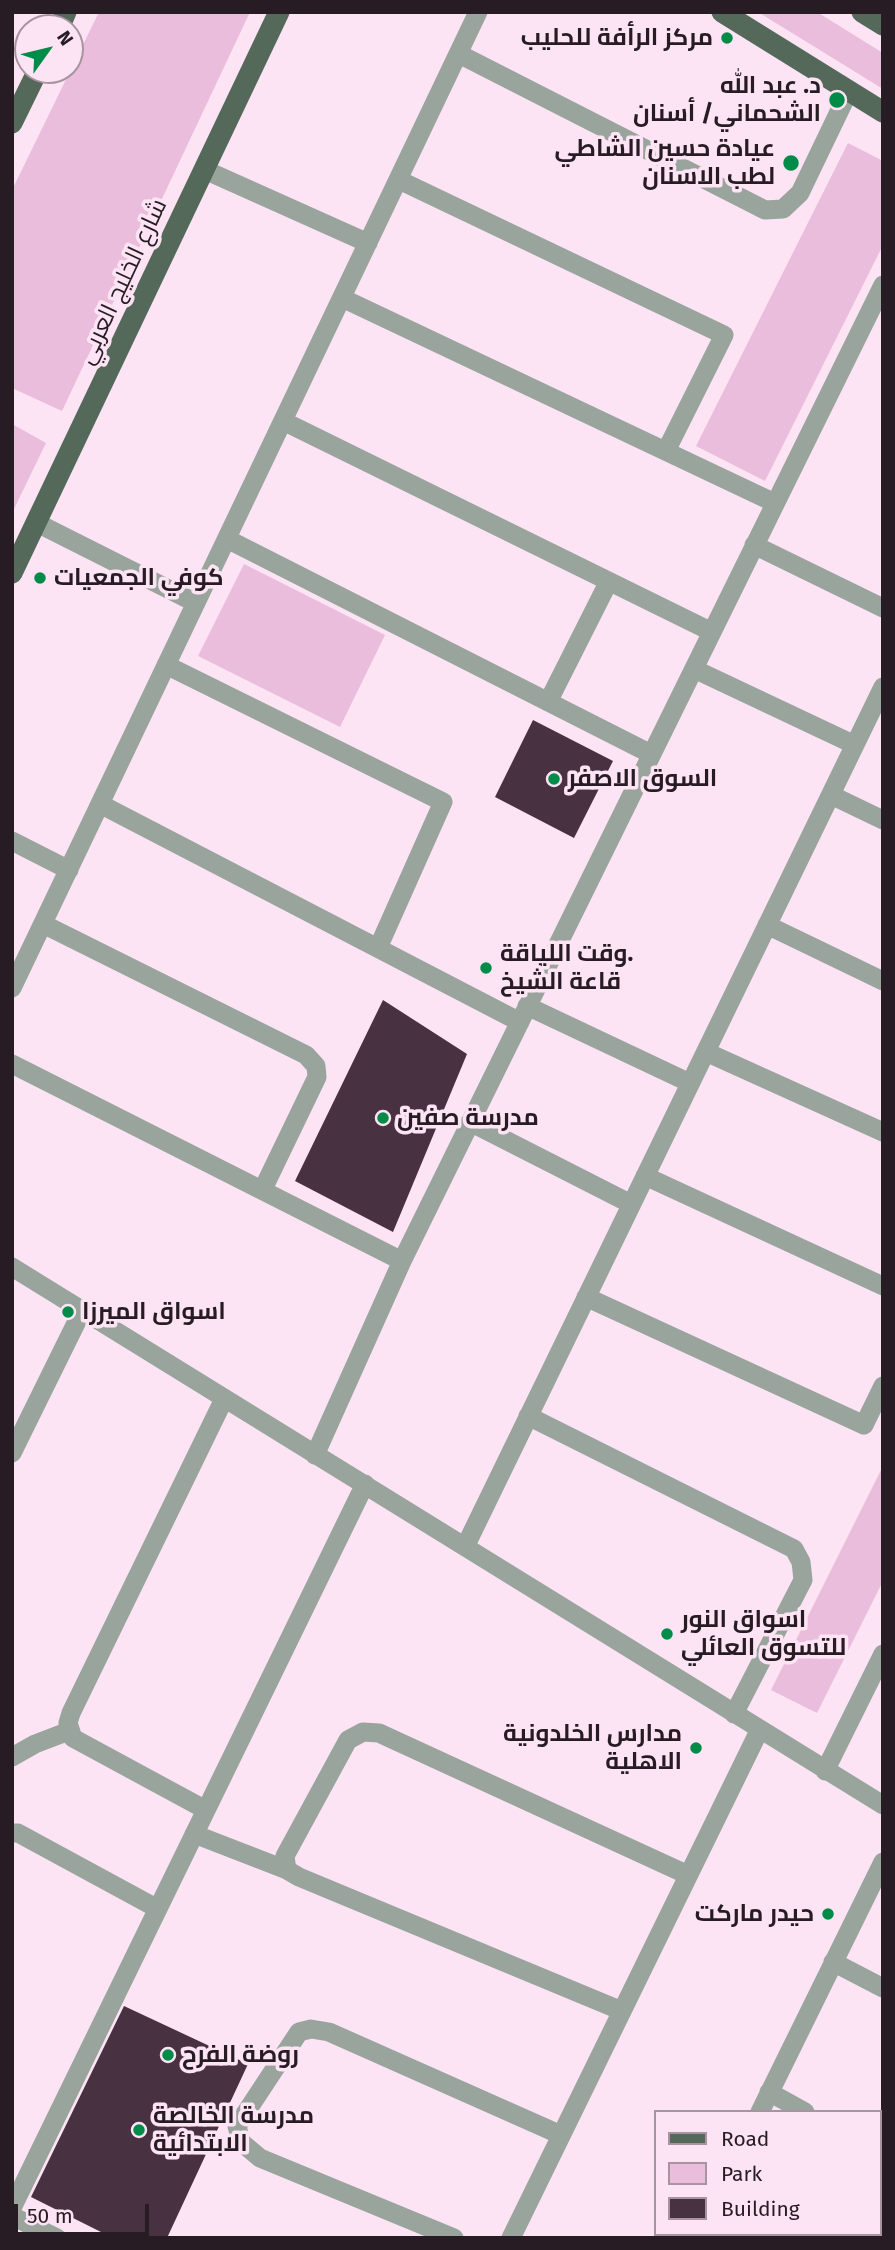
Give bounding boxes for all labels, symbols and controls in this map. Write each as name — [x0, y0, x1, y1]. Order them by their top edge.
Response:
north arrow — [14, 14, 84, 84]
place label: مركز الرأفة للحليب — [521, 24, 713, 52]
text: N — [52, 26, 78, 50]
marker: مركز الرأفة للحليب — [719, 30, 735, 46]
place label: د. عبد الله الشحماني/ أسنان — [633, 72, 821, 128]
marker: د. عبد الله الشحماني/ أسنان — [827, 90, 847, 110]
place label: عيادة حسين الشاطي لطب الاسنان — [555, 135, 775, 191]
marker: عيادة حسين الشاطي لطب الاسنان — [781, 153, 801, 173]
street label: شارع الخليج العربي — [72, 195, 174, 369]
place label: كوفي الجمعيات — [54, 564, 224, 592]
marker: كوفي الجمعيات — [32, 570, 48, 586]
place label: السوق الاصفر — [568, 765, 717, 793]
marker: السوق الاصفر — [546, 771, 562, 787]
place label: وقت اللياقة. قاعة الشيخ — [500, 940, 633, 996]
marker: وقت اللياقة. قاعة الشيخ — [478, 960, 494, 976]
place label: مدرسة صفين — [397, 1104, 539, 1132]
marker: مدرسة صفين — [375, 1110, 391, 1126]
place label: اسواق الميرزا — [82, 1298, 226, 1326]
marker: اسواق الميرزا — [60, 1304, 76, 1320]
place label: اسواق النور للتسوق العائلي — [681, 1606, 846, 1662]
marker: اسواق النور للتسوق العائلي — [659, 1626, 675, 1642]
place label: مدارس الخلدونية الاهلية — [503, 1720, 682, 1776]
marker: مدارس الخلدونية الاهلية — [688, 1740, 704, 1756]
place label: حيدر ماركت — [695, 1900, 814, 1928]
marker: حيدر ماركت — [820, 1906, 836, 1922]
place label: روضة الفرح — [182, 2041, 299, 2069]
marker: روضة الفرح — [160, 2047, 176, 2063]
place label: مدرسة الخالصة الابتدائية — [153, 2102, 314, 2158]
legend — [654, 2110, 881, 2236]
marker: مدرسة الخالصة الابتدائية — [131, 2122, 147, 2138]
text: Road — [721, 2126, 769, 2152]
text: Park — [721, 2161, 762, 2187]
scale bar — [18, 2190, 152, 2234]
text: Building — [721, 2196, 800, 2222]
text: 50 m — [27, 2203, 73, 2229]

